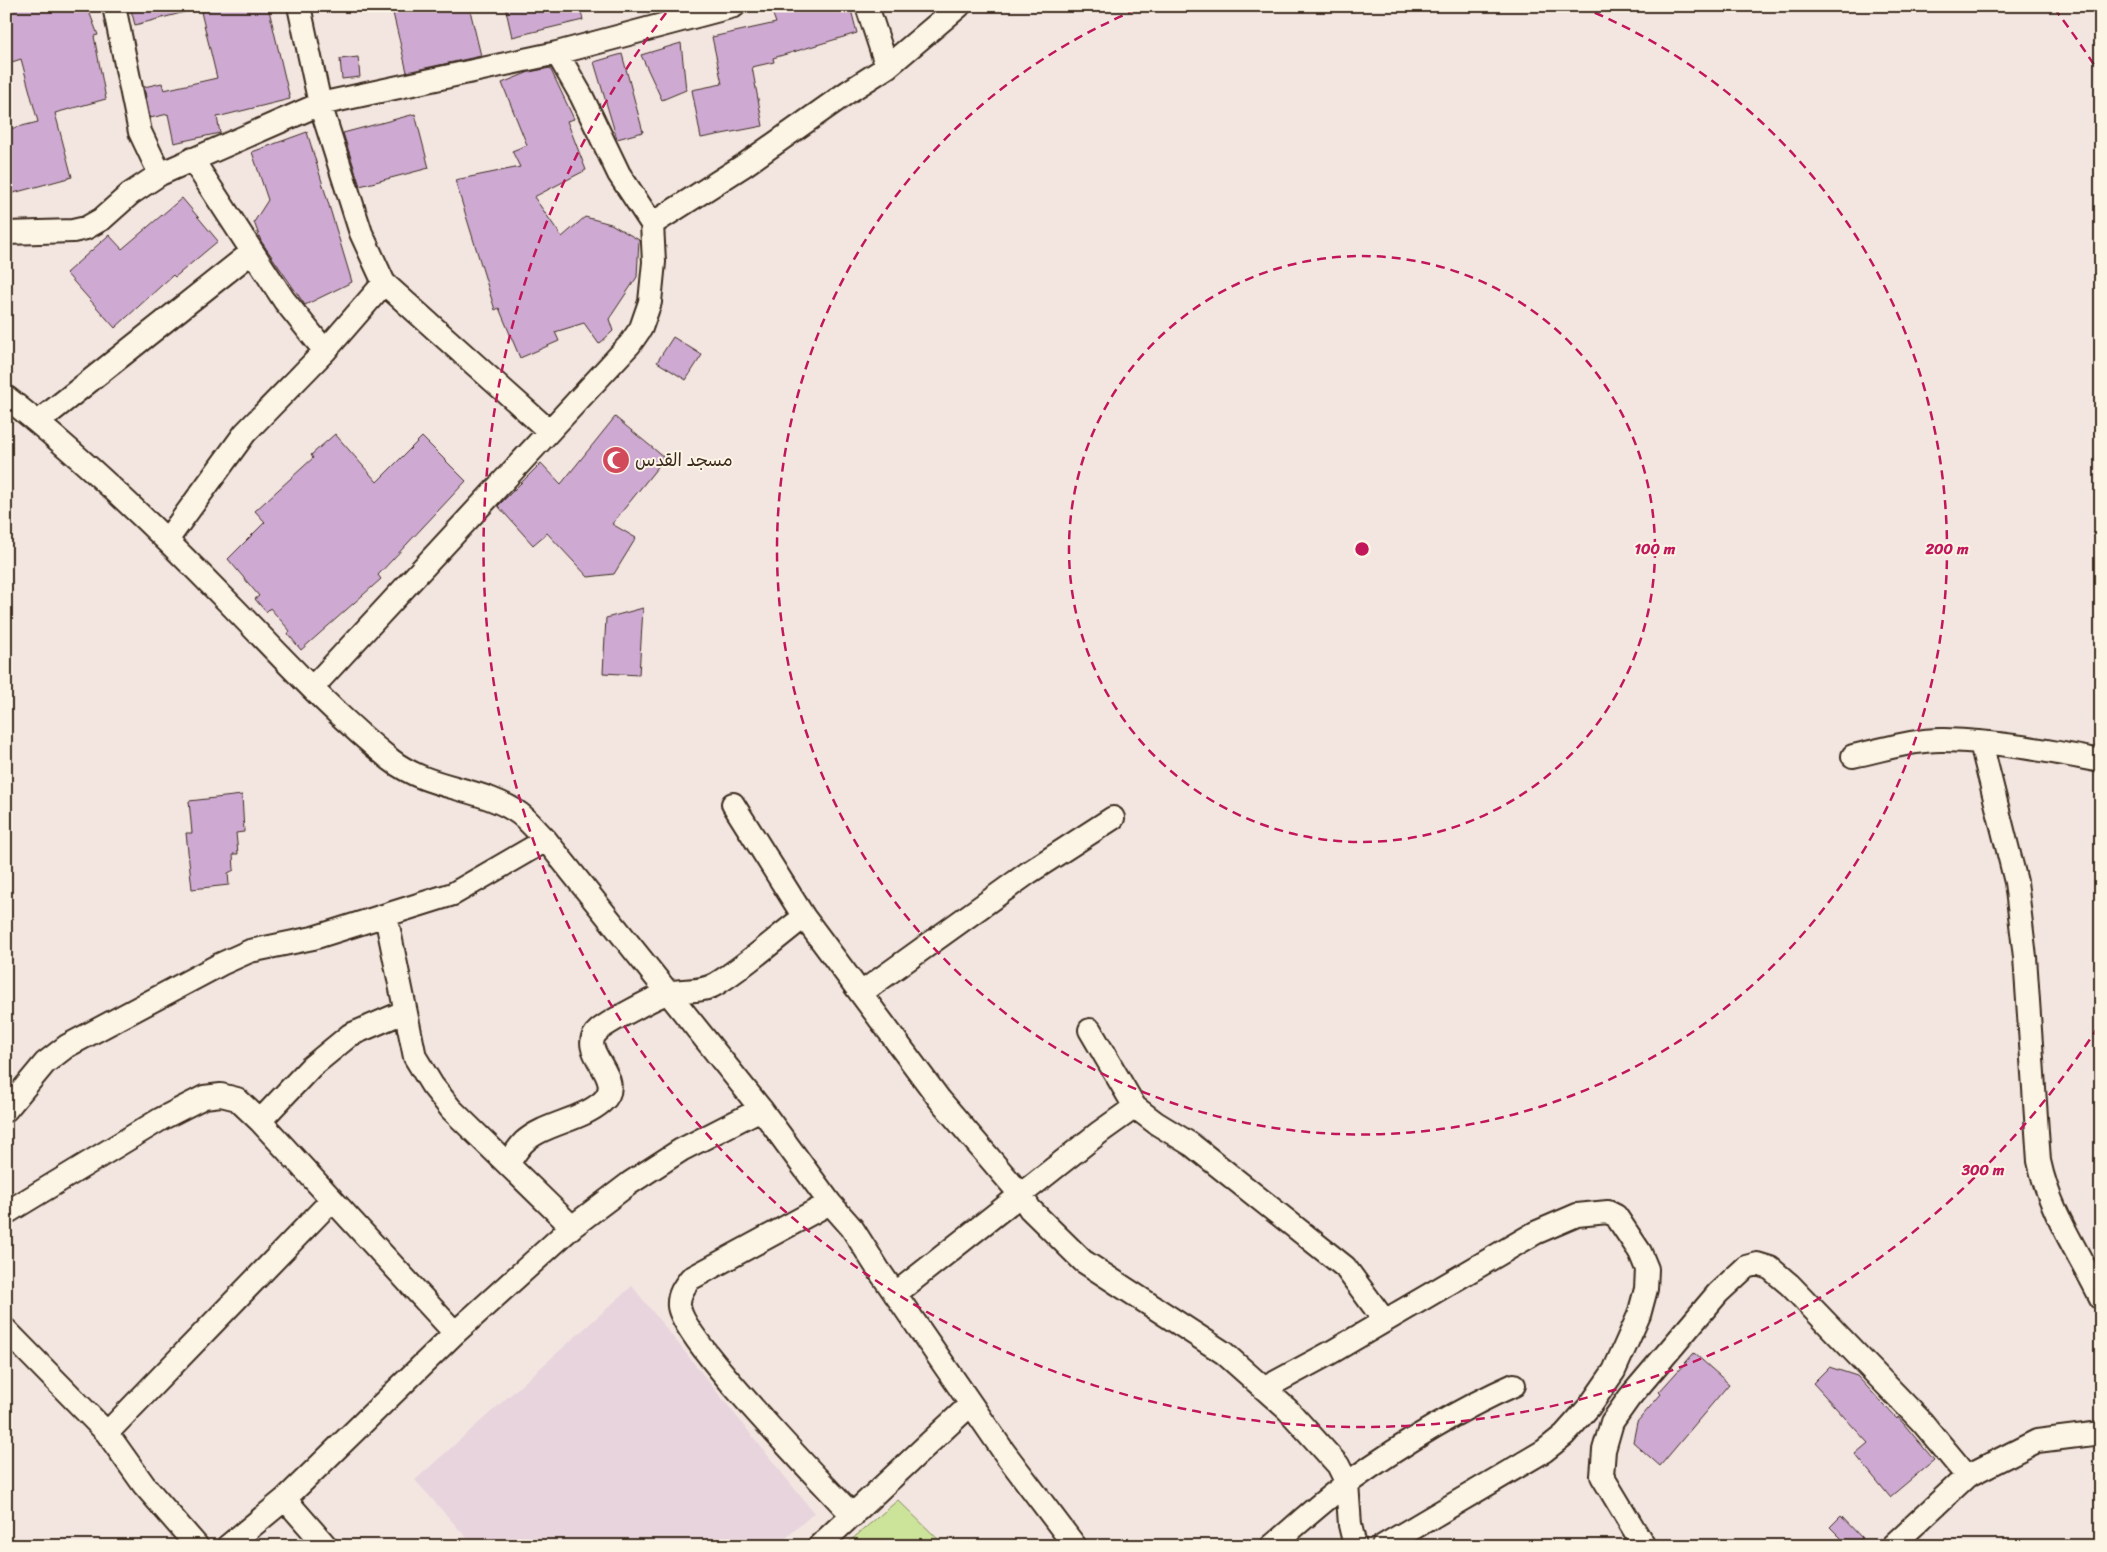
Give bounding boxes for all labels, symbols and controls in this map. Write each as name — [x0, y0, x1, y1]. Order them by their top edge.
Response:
place label: مسجد القدس — [635, 444, 733, 476]
mosque icon: مسجد القدس — [601, 445, 631, 475]
text: 100 m — [1635, 536, 1676, 562]
text: 200 m — [1924, 536, 1969, 562]
centre of rings — [1353, 540, 1371, 558]
text: 300 m — [1961, 1157, 2005, 1183]

